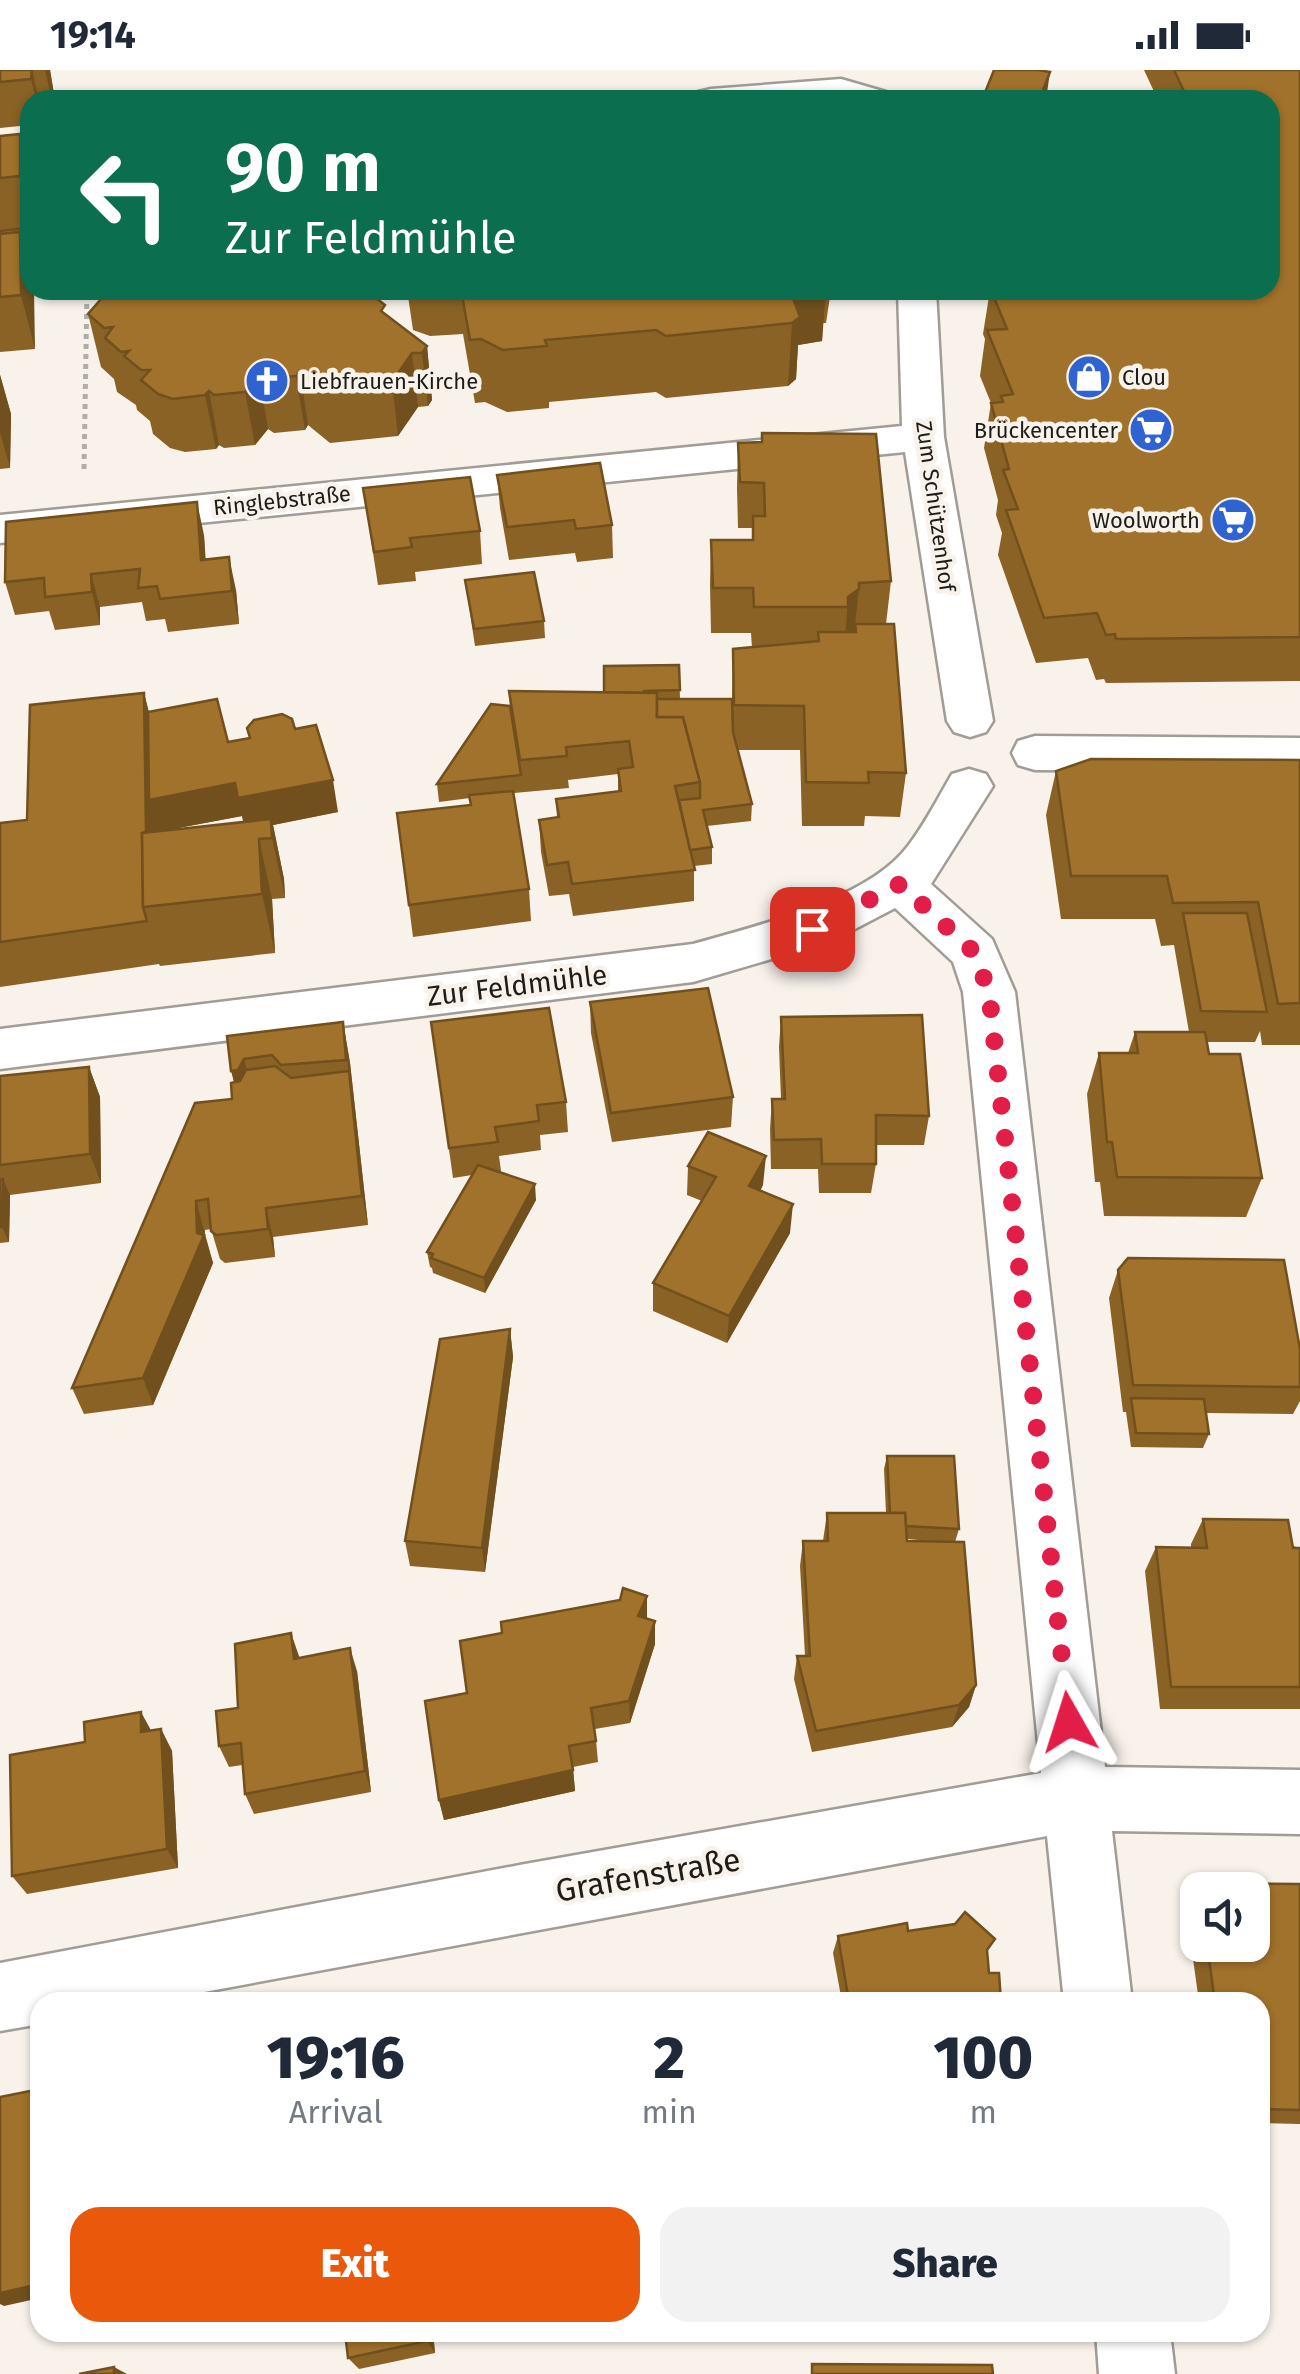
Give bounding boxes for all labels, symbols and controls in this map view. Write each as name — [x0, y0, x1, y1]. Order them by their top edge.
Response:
text: 19:14 — [50, 12, 136, 58]
text: 90 m — [225, 126, 381, 210]
icon: left — [60, 130, 190, 260]
text: Zur Feldmühle — [225, 211, 517, 265]
shop icon: Clou — [1066, 354, 1112, 400]
church icon: Liebfrauen-Kirche — [244, 358, 290, 404]
place label: Clou — [1122, 364, 1166, 391]
place label: Liebfrauen-Kirche — [300, 368, 478, 395]
supermarket icon: Brückencenter — [1128, 407, 1174, 453]
place label: Brückencenter — [974, 417, 1118, 444]
street label: Zum Schützenhof — [910, 419, 961, 595]
street label: Ringlebstraße — [212, 480, 352, 521]
supermarket icon: Woolworth — [1210, 497, 1256, 543]
place label: Woolworth — [1092, 507, 1200, 534]
pin — [770, 887, 855, 972]
icon: arrive — [785, 902, 840, 957]
street label: Zur Feldmühle — [425, 958, 609, 1013]
position arrow — [1017, 1670, 1121, 1774]
street label: Grafenstraße — [553, 1840, 743, 1910]
map controls — [1180, 1872, 1270, 1962]
button: sound — [1180, 1872, 1270, 1962]
text: 19:16 — [267, 2022, 405, 2094]
text: 2 — [653, 2022, 685, 2094]
text: 100 — [933, 2022, 1033, 2094]
text: Arrival — [289, 2093, 383, 2131]
text: min — [641, 2093, 697, 2131]
text: m — [970, 2093, 997, 2131]
button: Exit — [70, 2207, 640, 2322]
button: Share — [660, 2207, 1230, 2322]

